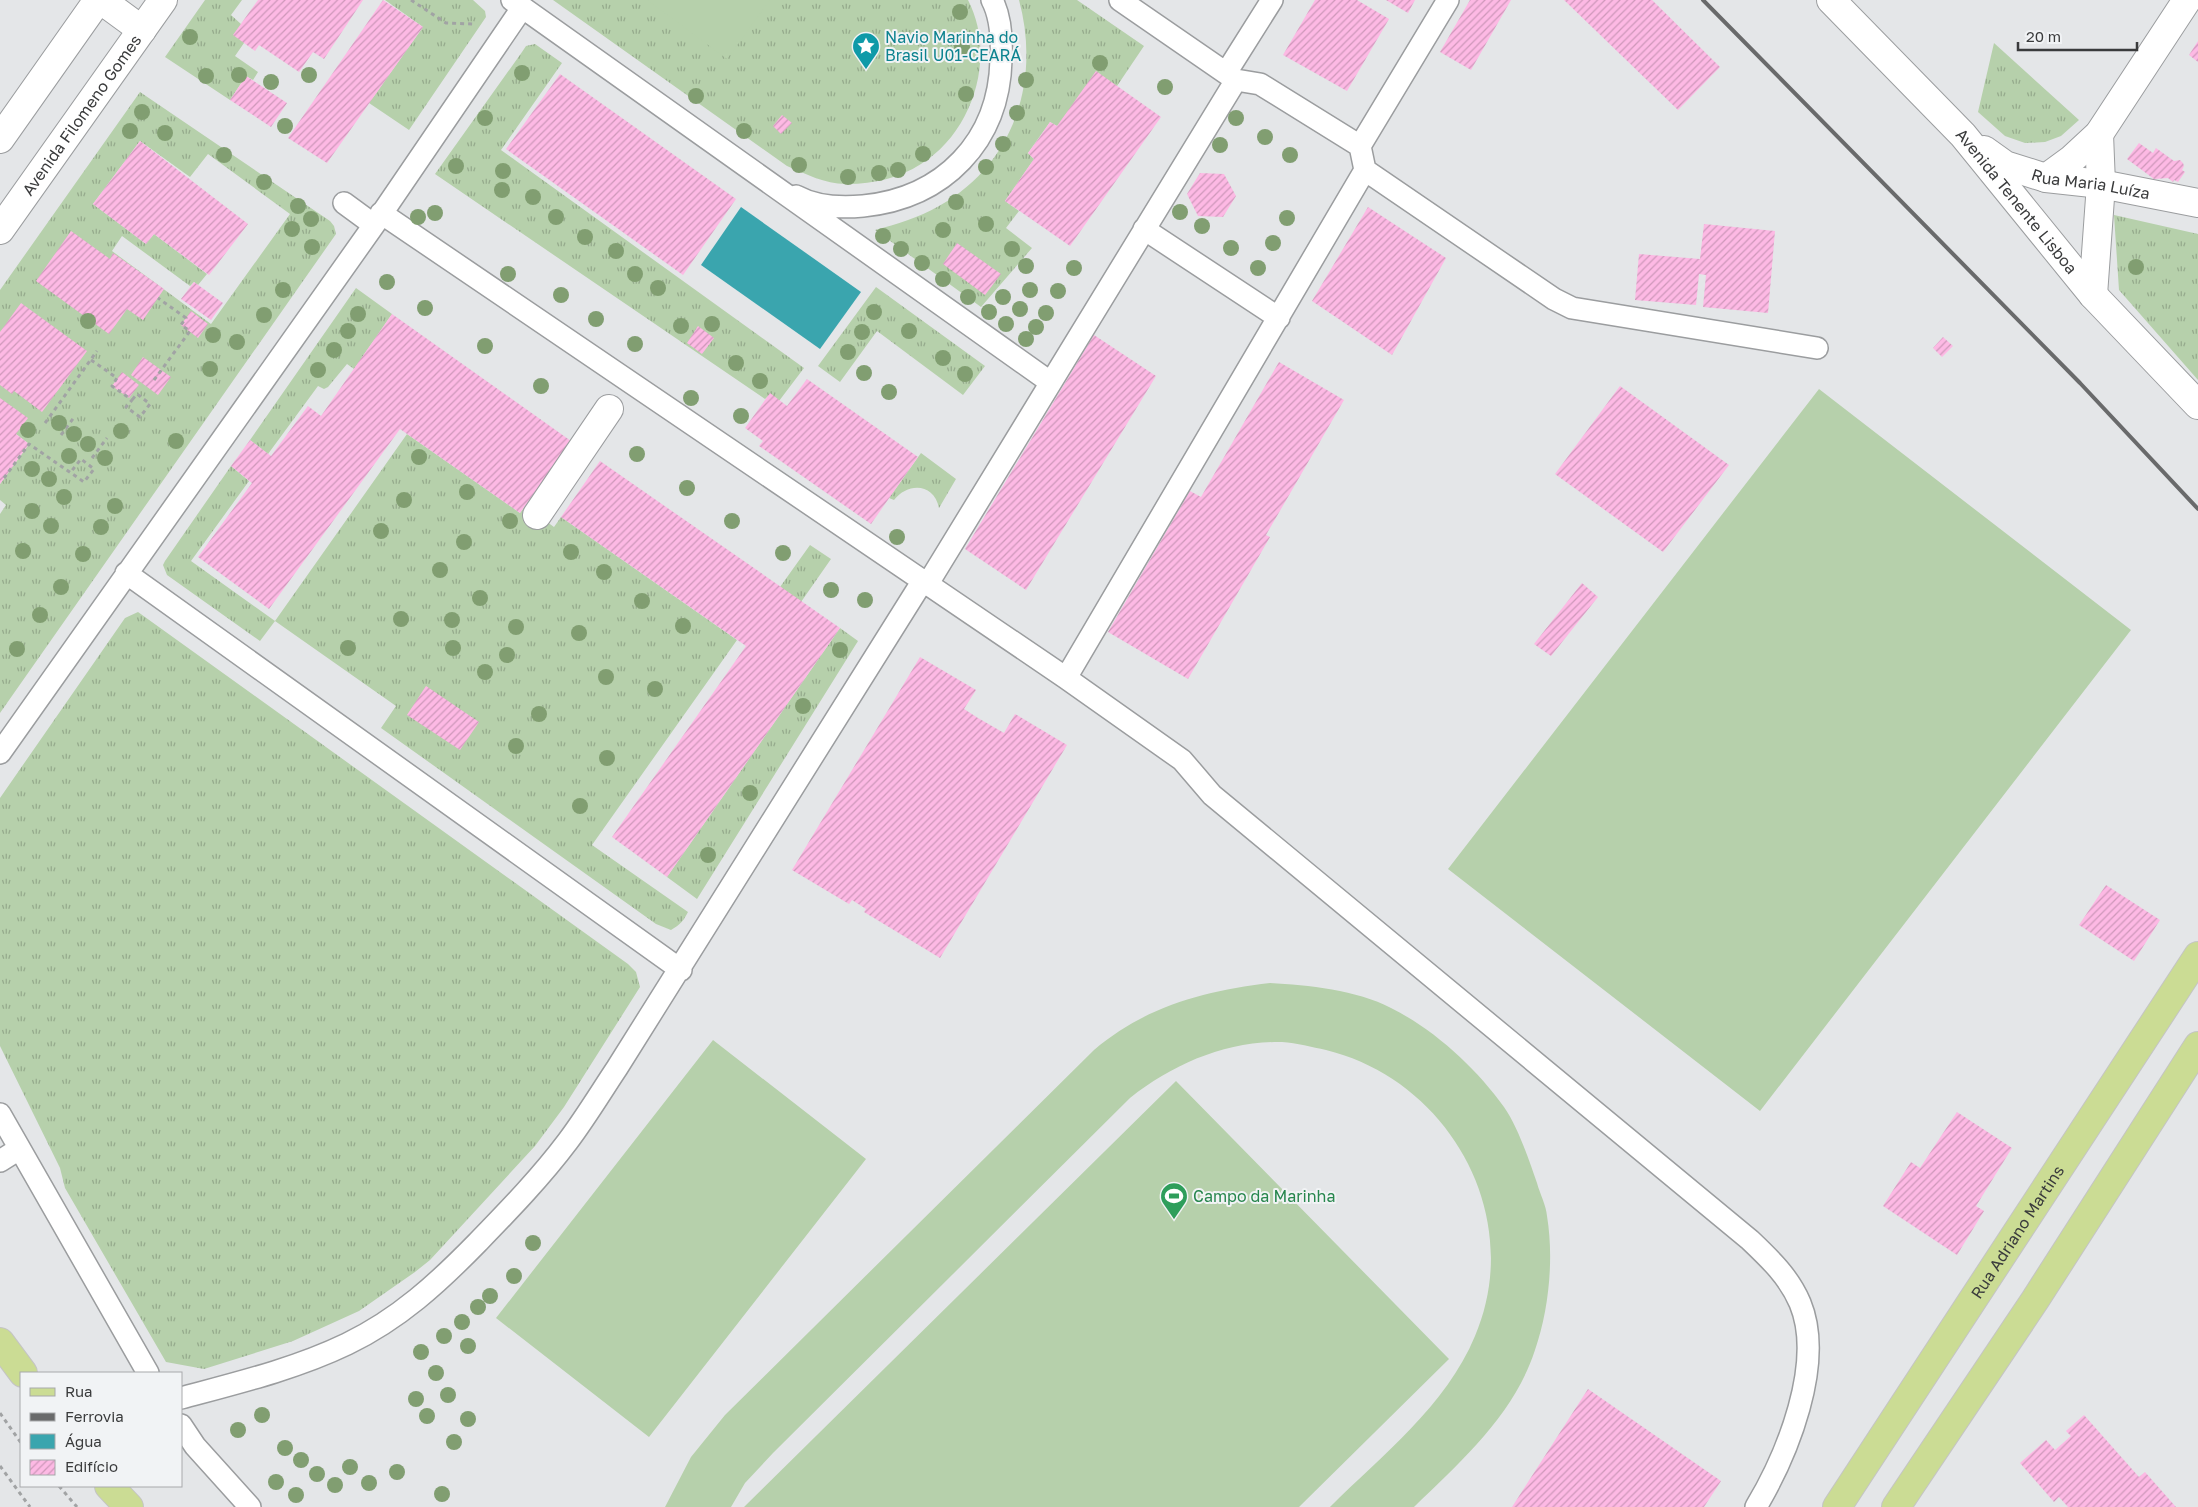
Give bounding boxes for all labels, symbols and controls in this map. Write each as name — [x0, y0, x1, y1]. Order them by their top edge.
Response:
scale bar — [2018, 20, 2137, 52]
place label: Navio Marinha do Brasil U01-CEARÁ — [885, 27, 1021, 65]
text: 20 m — [2026, 27, 2061, 45]
street label: Avenida Filomeno Gomes — [18, 30, 145, 199]
place icon: Navio Marinha do Brasil U01-CEARÁ — [851, 31, 881, 70]
street label: Avenida Tenente Lisboa — [1952, 124, 2082, 278]
street label: Rua Maria Luíza — [2029, 164, 2152, 203]
street label: Rua Adriano Martins — [1966, 1161, 2068, 1302]
sports icon: Campo da Marinha — [1159, 1181, 1189, 1220]
place label: Campo da Marinha — [1193, 1186, 1335, 1206]
legend — [20, 1372, 182, 1487]
text: Rua — [65, 1382, 92, 1400]
text: Ferrovia — [65, 1407, 124, 1425]
text: Água — [65, 1432, 102, 1450]
text: Edifício — [65, 1457, 118, 1475]

